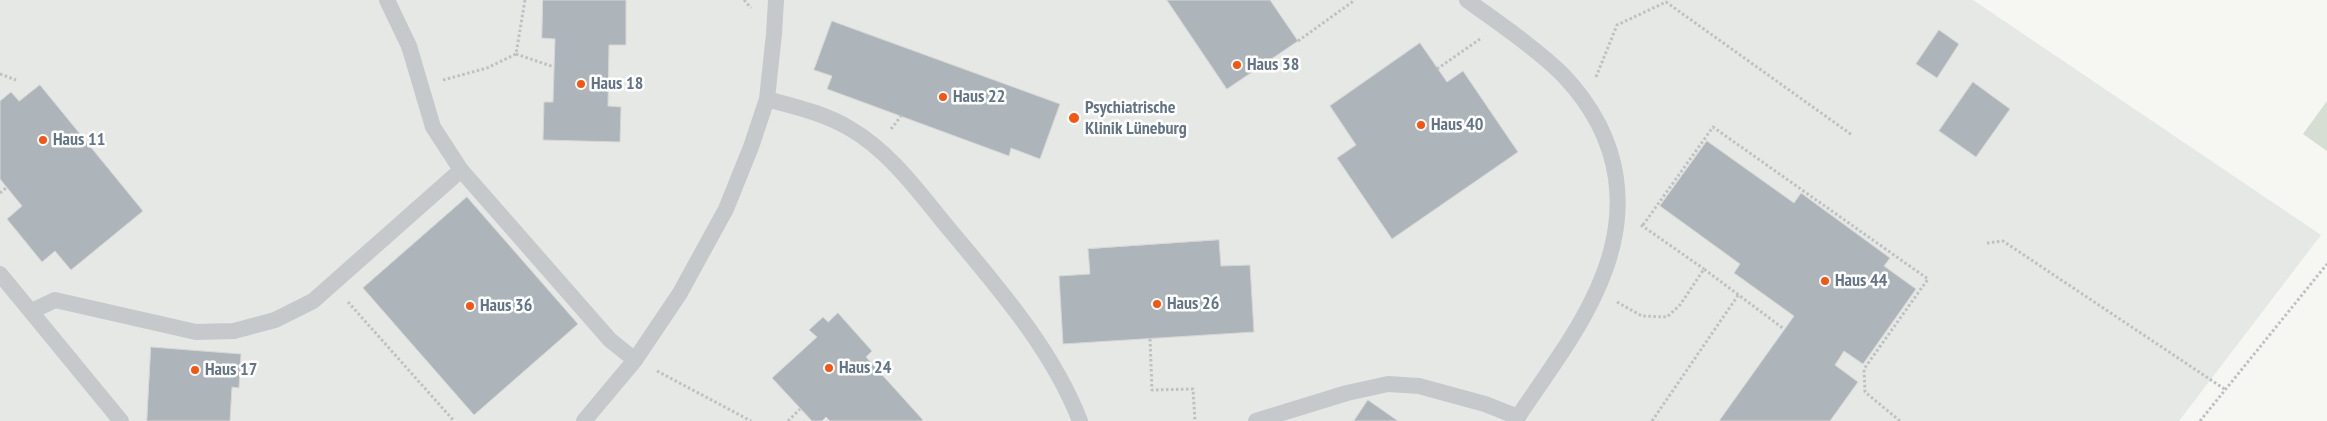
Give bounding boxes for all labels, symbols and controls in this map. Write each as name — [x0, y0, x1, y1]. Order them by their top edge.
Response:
place label: Haus 38 — [1247, 54, 1299, 76]
marker: Haus 38 — [1231, 59, 1243, 71]
place label: Haus 18 — [591, 73, 643, 95]
marker: Haus 18 — [575, 78, 587, 90]
place label: Haus 22 — [953, 86, 1005, 108]
marker: Haus 22 — [937, 91, 949, 103]
place label: Psychiatrische Klinik Lüneburg — [1085, 97, 1187, 140]
marker: Psychiatrische Klinik Lüneburg — [1067, 111, 1081, 125]
place label: Haus 40 — [1431, 114, 1483, 136]
marker: Haus 40 — [1415, 119, 1427, 131]
place label: Haus 11 — [53, 129, 105, 151]
marker: Haus 11 — [37, 134, 49, 146]
place label: Haus 44 — [1835, 270, 1887, 292]
marker: Haus 44 — [1819, 275, 1831, 287]
place label: Haus 26 — [1167, 293, 1219, 315]
place label: Haus 36 — [480, 295, 532, 317]
marker: Haus 26 — [1151, 298, 1163, 310]
marker: Haus 36 — [464, 300, 476, 312]
place label: Haus 24 — [839, 357, 891, 379]
place label: Haus 17 — [205, 359, 257, 381]
marker: Haus 24 — [823, 362, 835, 374]
marker: Haus 17 — [189, 364, 201, 376]

